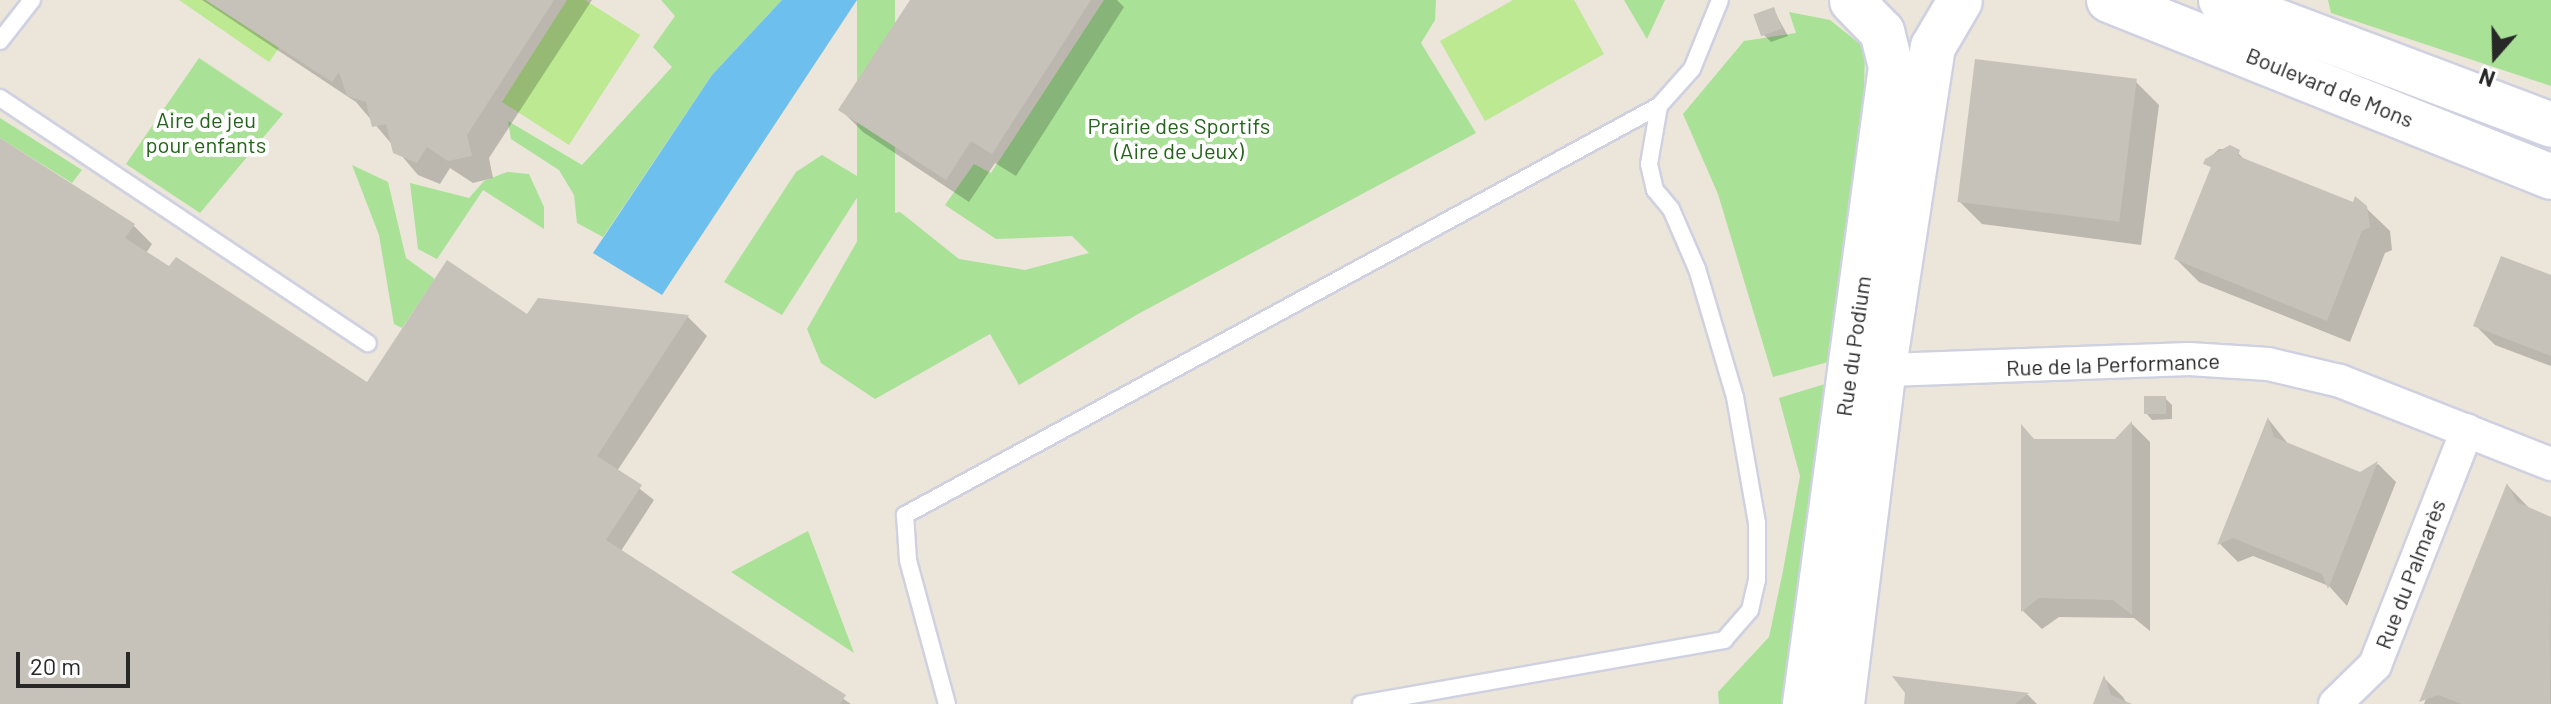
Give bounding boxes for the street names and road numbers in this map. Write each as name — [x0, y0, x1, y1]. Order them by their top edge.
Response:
street label: Boulevard de Mons — [2242, 41, 2418, 133]
street label: Rue du Podium — [1830, 274, 1876, 418]
street label: Rue de la Performance — [2006, 347, 2220, 381]
street label: Rue du Palmarès — [2369, 495, 2451, 653]

